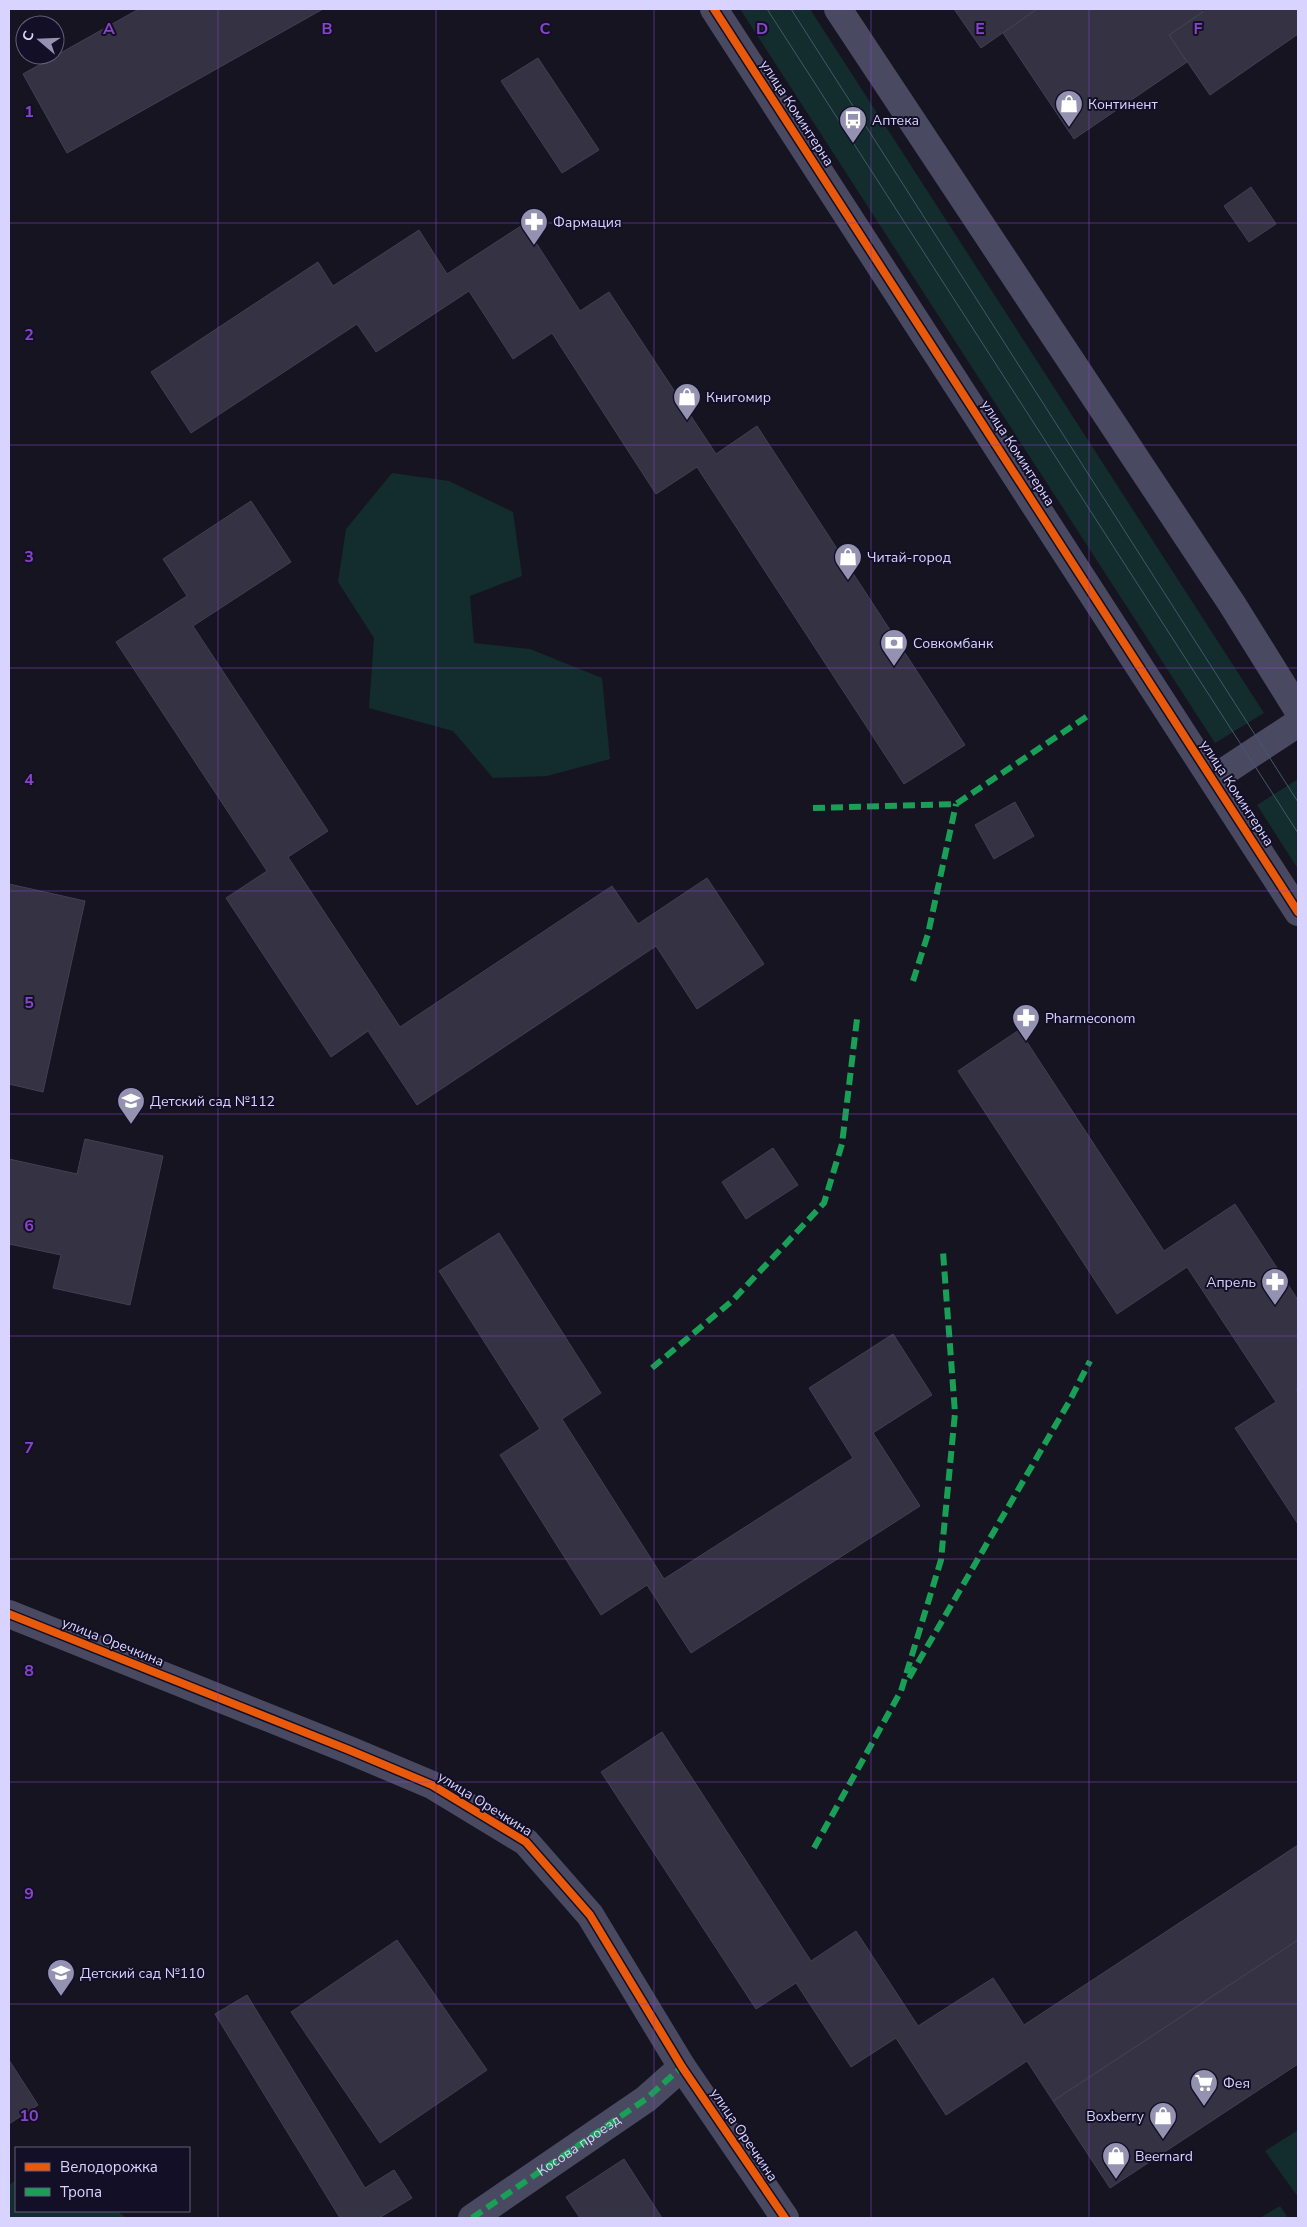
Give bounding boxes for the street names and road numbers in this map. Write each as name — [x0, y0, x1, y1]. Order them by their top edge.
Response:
street label: улица Коминтерна — [756, 56, 838, 170]
street label: улица Коминтерна — [977, 396, 1059, 510]
street label: улица Коминтерна — [1196, 736, 1278, 850]
street label: улица Оречкина — [59, 1613, 167, 1671]
street label: улица Оречкина — [434, 1767, 536, 1841]
street label: улица Оречкина — [706, 2085, 782, 2185]
street label: Косова проезд — [533, 2110, 624, 2181]

